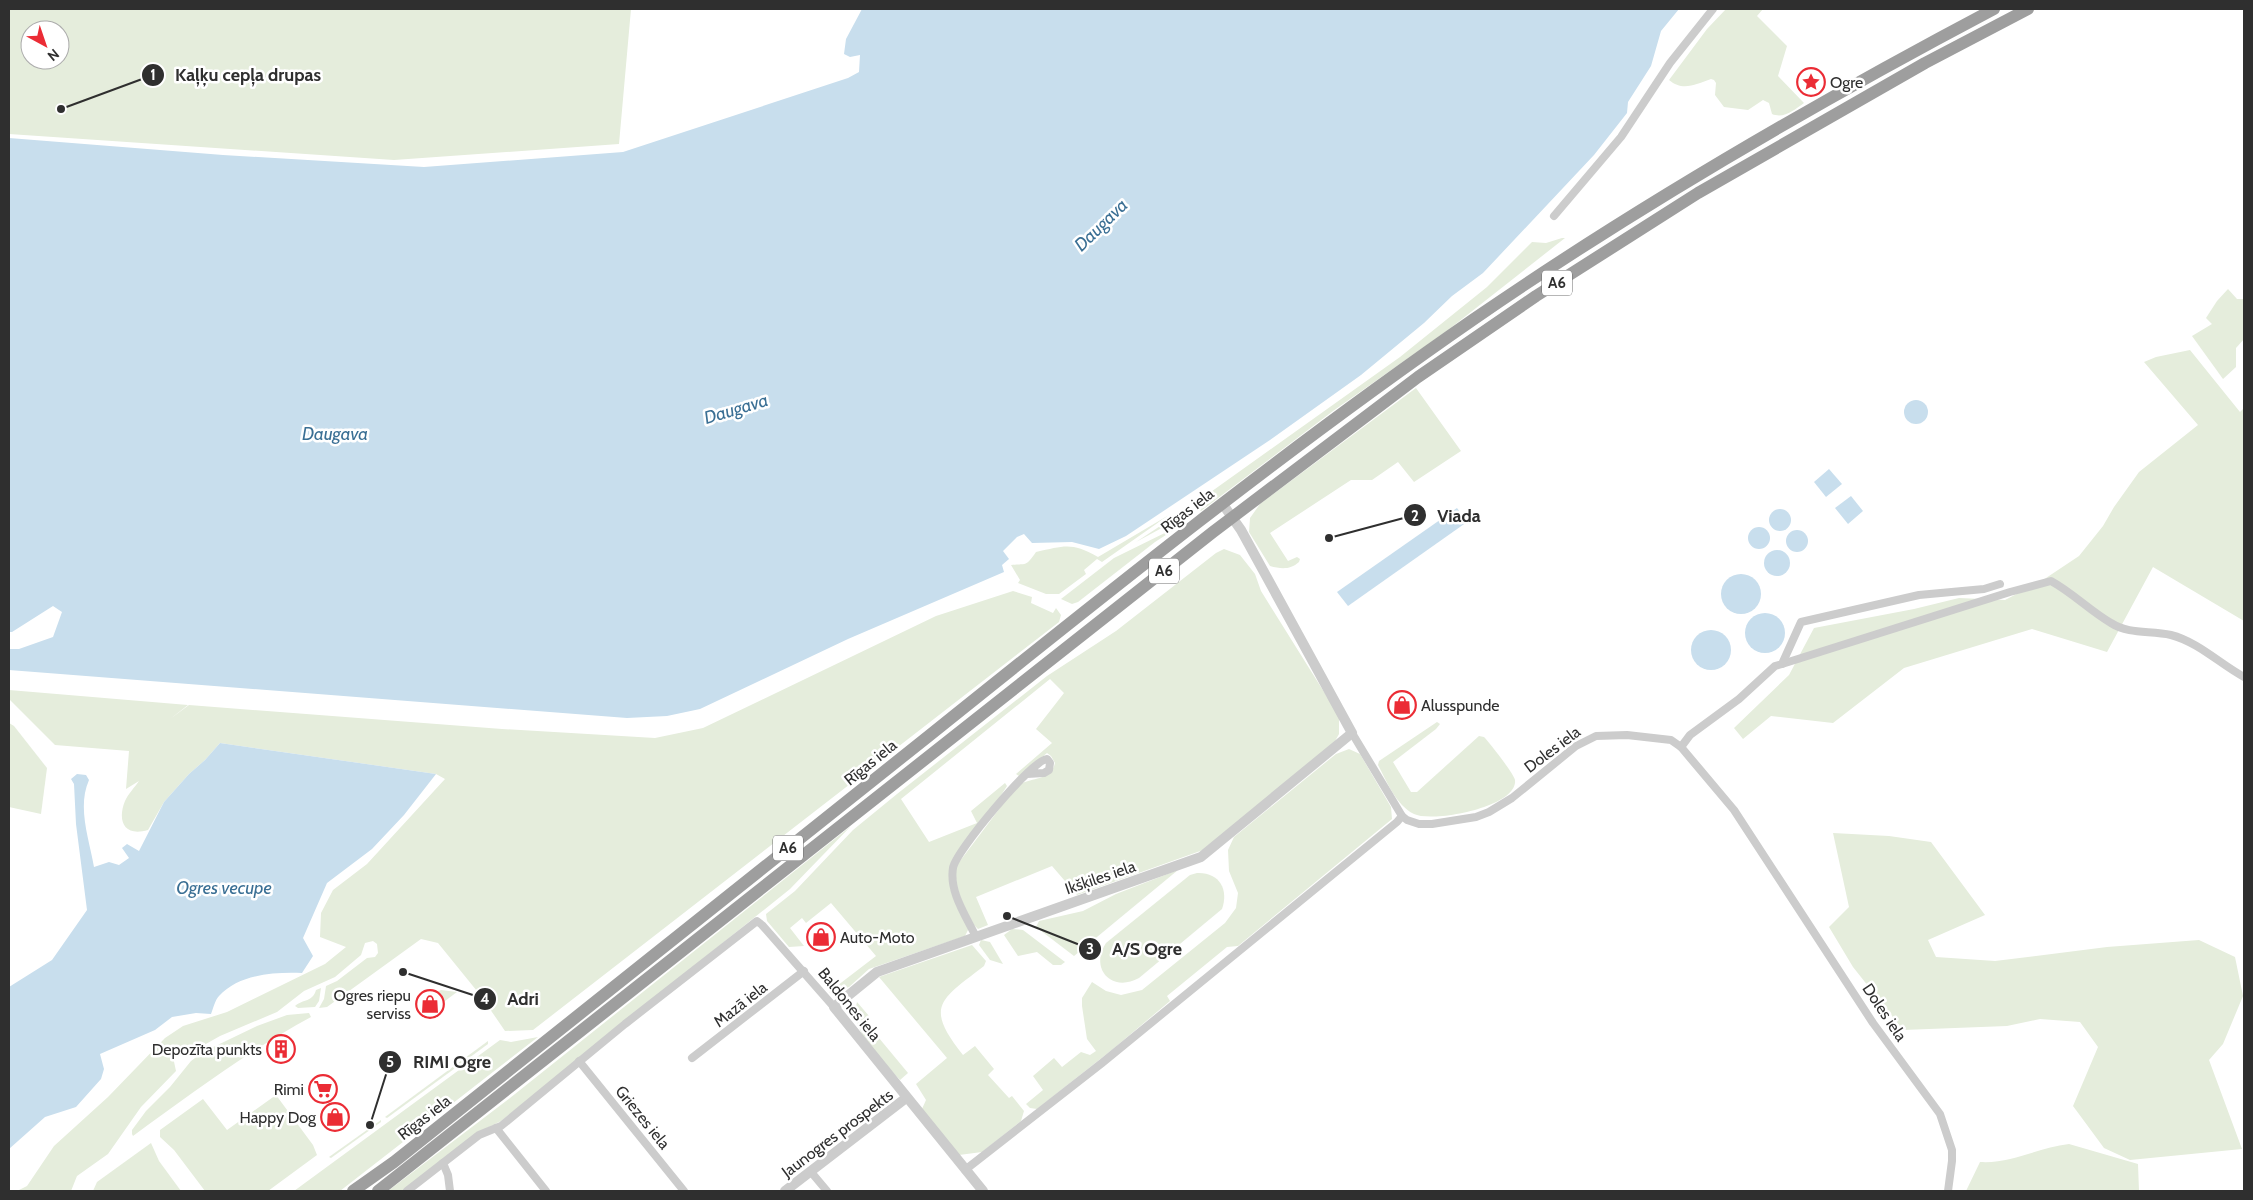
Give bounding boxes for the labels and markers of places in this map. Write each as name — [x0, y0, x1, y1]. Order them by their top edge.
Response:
callout: Kaļķu cepļa drupas — [140, 58, 331, 91]
place icon: Ogre — [1796, 67, 1826, 97]
place label: Ogre — [1830, 73, 1863, 92]
callout: Viada — [1403, 499, 1491, 532]
shop icon: Alusspunde — [1387, 690, 1417, 720]
place label: Alusspunde — [1421, 696, 1499, 715]
shop icon: Auto-Moto — [806, 922, 836, 952]
place label: Auto-Moto — [840, 928, 915, 947]
callout: A/S Ogre — [1077, 932, 1192, 965]
callout: Adri — [472, 982, 549, 1015]
place label: Ogres riepu serviss — [334, 986, 411, 1023]
shop icon: Ogres riepu serviss — [415, 989, 445, 1019]
building icon: Depozīta punkts — [266, 1034, 296, 1064]
place label: Depozīta punkts — [152, 1040, 262, 1059]
callout: RIMI Ogre — [378, 1045, 501, 1078]
supermarket icon: Rimi — [308, 1074, 338, 1104]
place label: Rimi — [274, 1080, 304, 1099]
shop icon: Happy Dog — [320, 1102, 350, 1132]
place label: Happy Dog — [240, 1108, 317, 1127]

